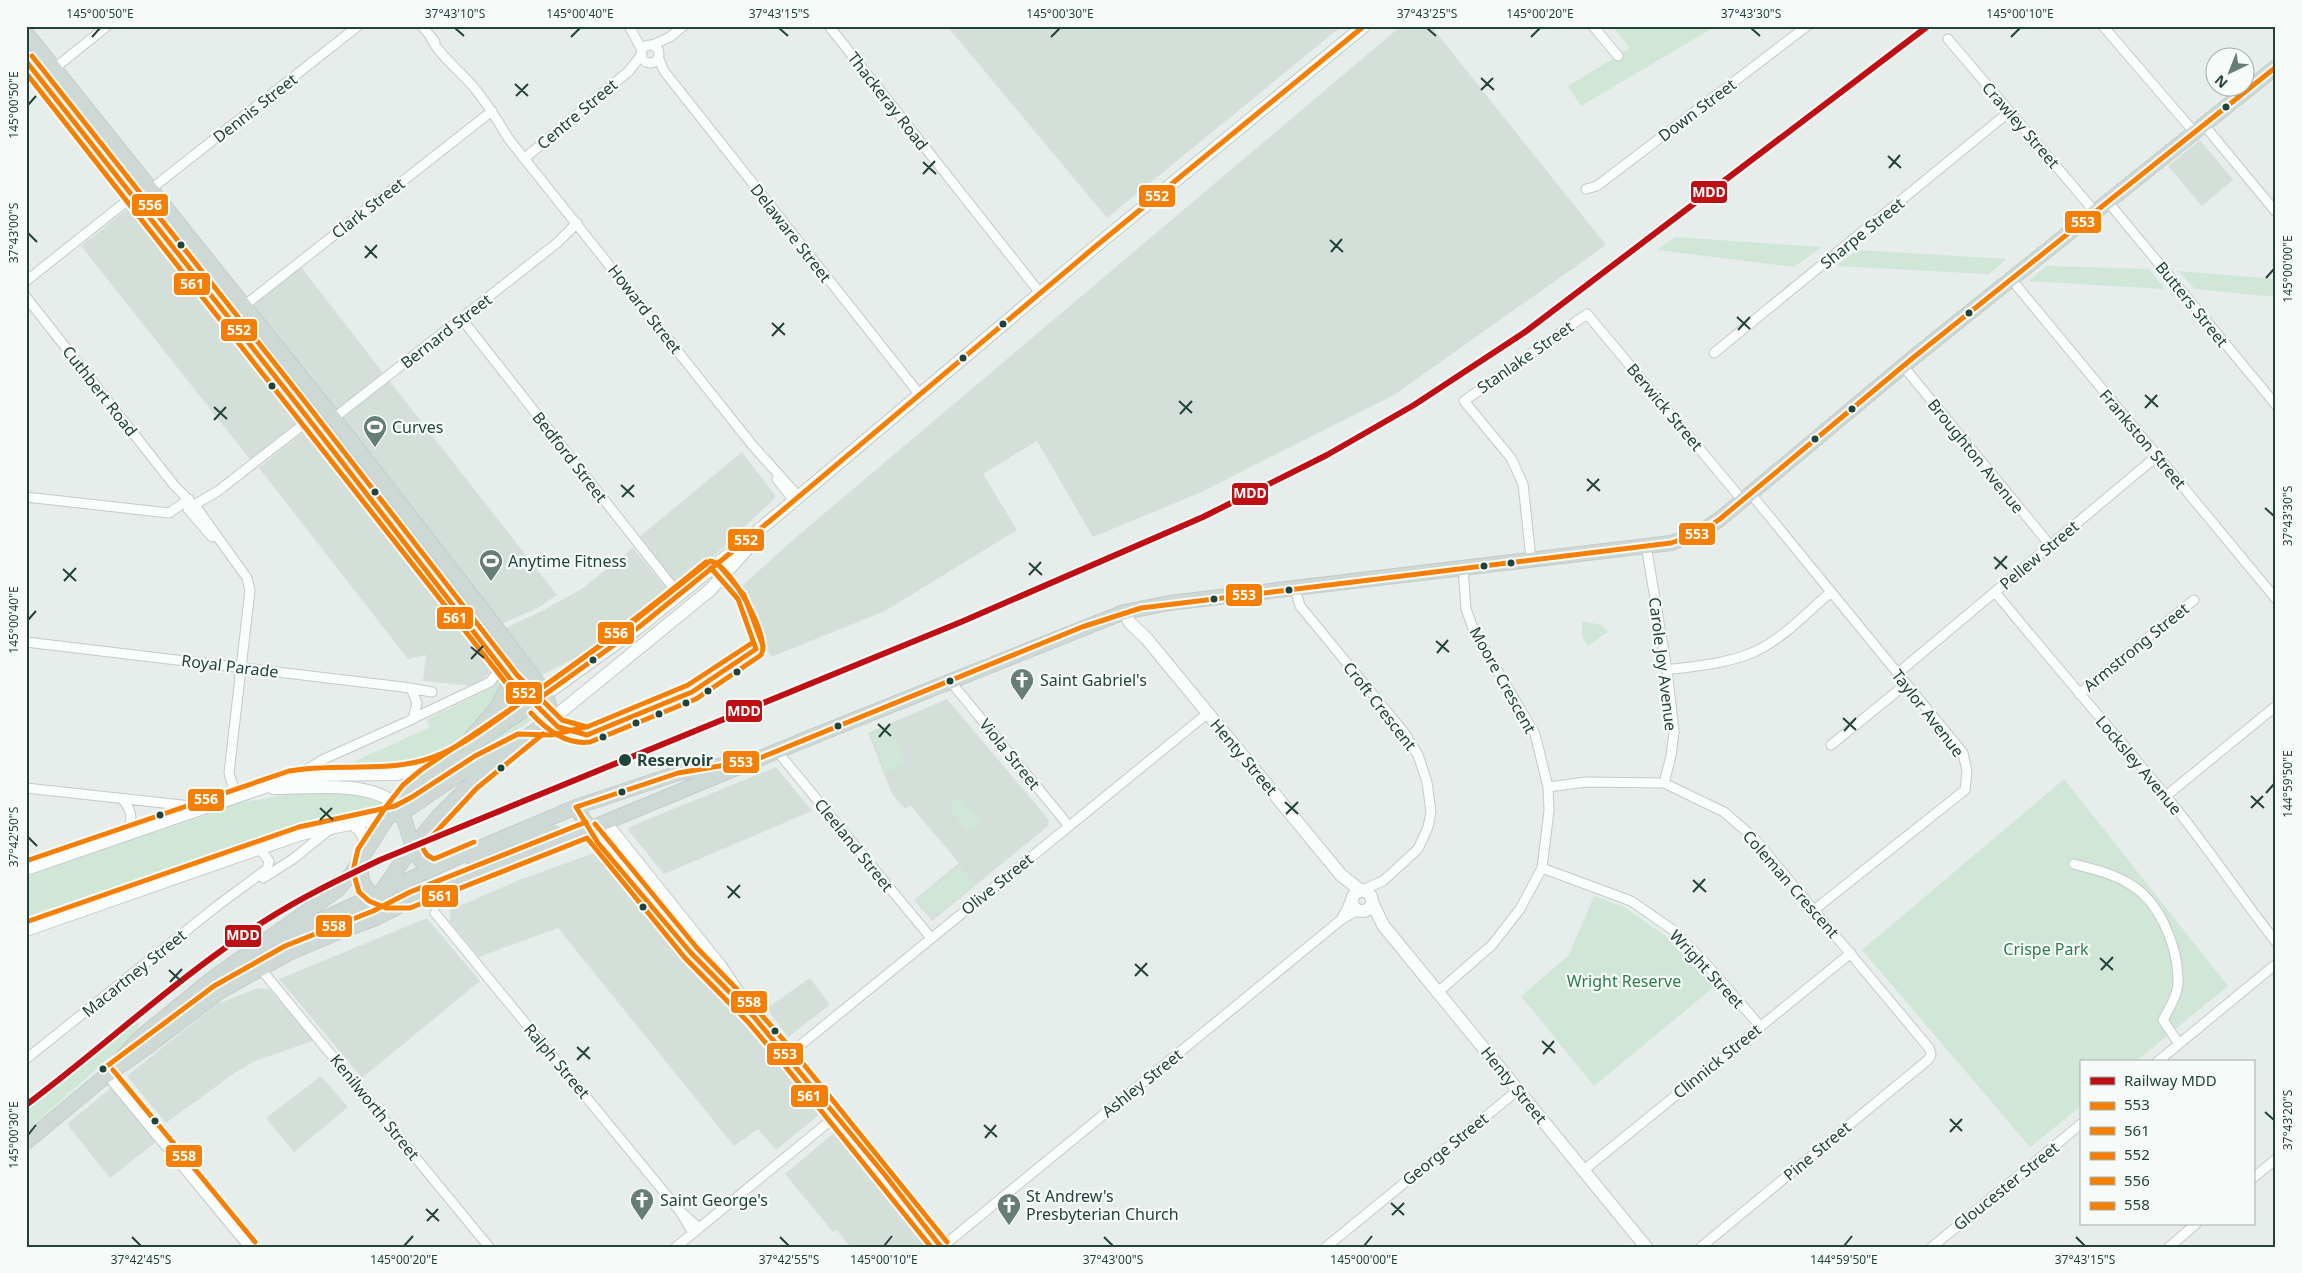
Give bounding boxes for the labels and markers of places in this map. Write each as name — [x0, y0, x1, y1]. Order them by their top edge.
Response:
unlabelled marker — [2221, 102, 2231, 112]
unlabelled marker — [176, 240, 186, 250]
unlabelled marker — [1964, 308, 1974, 318]
unlabelled marker — [998, 319, 1008, 329]
unlabelled marker — [958, 353, 968, 363]
unlabelled marker — [267, 381, 277, 391]
unlabelled marker — [1847, 404, 1857, 414]
sports icon: Curves — [362, 414, 388, 448]
place label: Curves — [392, 416, 443, 438]
unlabelled marker — [1810, 434, 1820, 444]
unlabelled marker — [370, 487, 380, 497]
sports icon: Anytime Fitness — [478, 548, 504, 582]
place label: Anytime Fitness — [508, 550, 627, 572]
unlabelled marker — [1506, 558, 1516, 568]
unlabelled marker — [1479, 561, 1489, 571]
unlabelled marker — [1284, 585, 1294, 595]
unlabelled marker — [1209, 594, 1219, 604]
unlabelled marker — [588, 655, 598, 665]
unlabelled marker — [732, 667, 742, 677]
church icon: Saint Gabriel's — [1009, 667, 1035, 701]
place label: Saint Gabriel's — [1040, 669, 1147, 691]
unlabelled marker — [945, 676, 955, 686]
unlabelled marker — [703, 686, 713, 696]
unlabelled marker — [681, 698, 691, 708]
unlabelled marker — [654, 709, 664, 719]
unlabelled marker — [631, 718, 641, 728]
unlabelled marker — [833, 721, 843, 731]
unlabelled marker — [598, 732, 608, 742]
place label: Reservoir — [637, 749, 713, 771]
marker: Reservoir — [617, 752, 633, 768]
unlabelled marker — [496, 763, 506, 773]
unlabelled marker — [617, 787, 627, 797]
unlabelled marker — [155, 810, 165, 820]
unlabelled marker — [638, 902, 648, 912]
unlabelled marker — [770, 1026, 780, 1036]
unlabelled marker — [98, 1064, 108, 1074]
unlabelled marker — [150, 1116, 160, 1126]
place label: St Andrew's Presbyterian Church — [1026, 1185, 1179, 1225]
church icon: Saint George's — [629, 1187, 655, 1221]
place label: Saint George's — [660, 1189, 768, 1211]
church icon: St Andrew's Presbyterian Church — [996, 1192, 1022, 1226]

